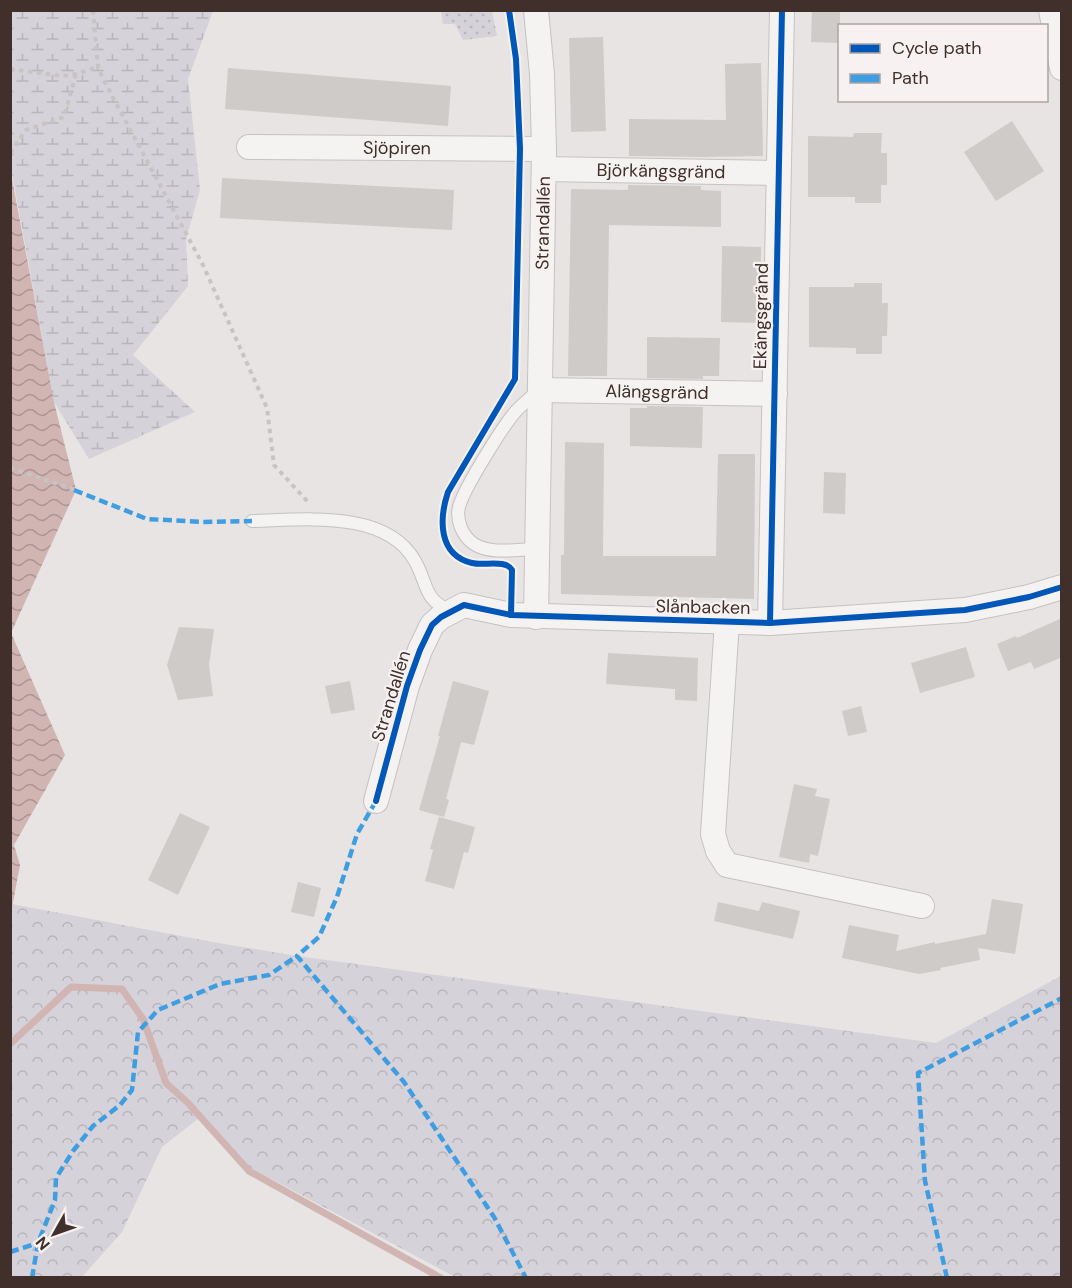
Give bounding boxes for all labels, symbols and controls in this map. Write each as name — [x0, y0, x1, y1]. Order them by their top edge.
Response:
legend — [838, 24, 1048, 102]
text: Cycle path — [892, 36, 982, 60]
text: Path — [892, 66, 929, 90]
street label: Sjöpiren — [363, 136, 431, 160]
street label: Björkängsgränd — [596, 158, 726, 184]
street label: Strandallén — [530, 176, 556, 270]
street label: Ekängsgränd — [748, 263, 774, 369]
street label: Alängsgränd — [605, 379, 709, 405]
street label: Slånbacken — [655, 594, 751, 620]
street label: Strandallén — [366, 648, 416, 744]
north arrow — [24, 1204, 84, 1264]
text: N — [31, 1232, 55, 1255]

